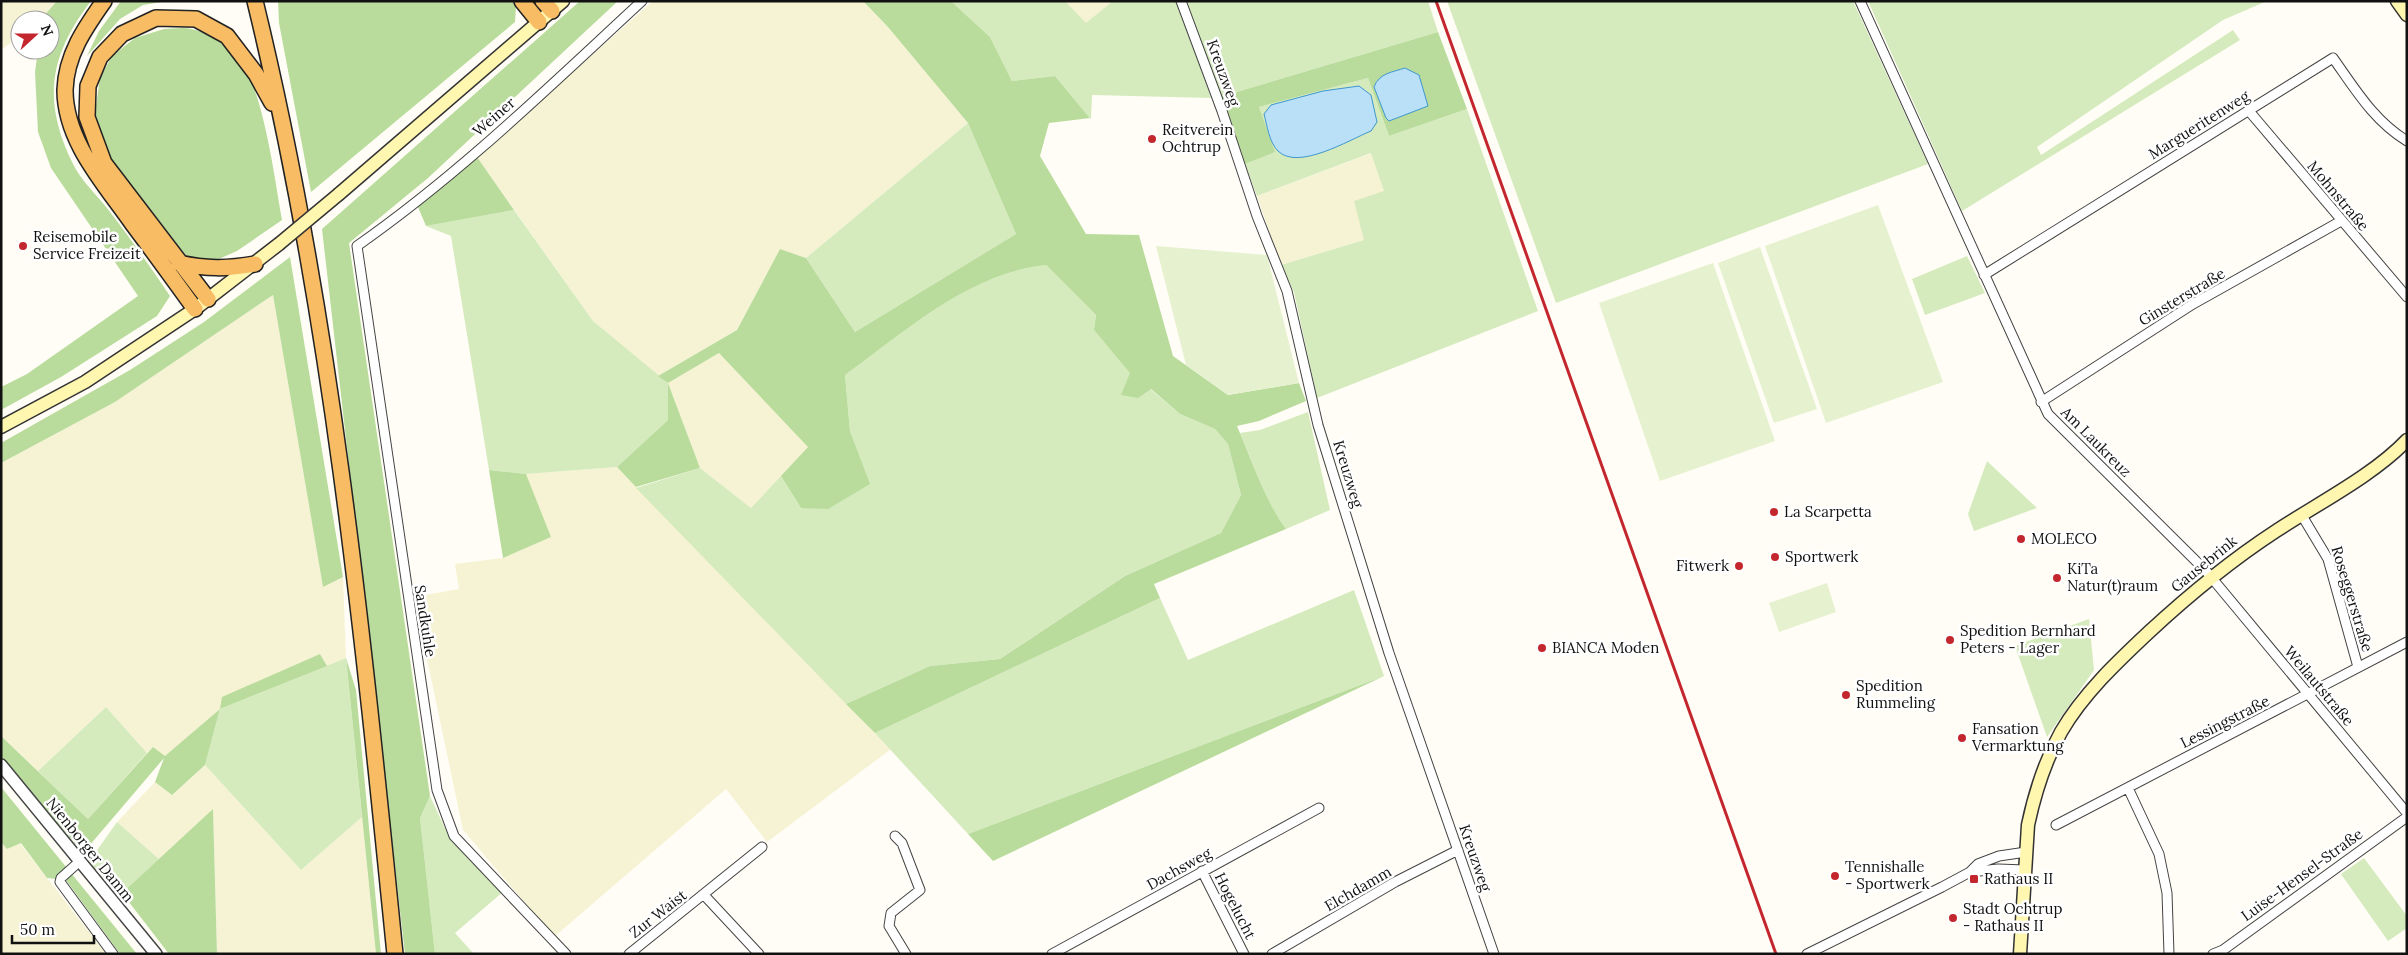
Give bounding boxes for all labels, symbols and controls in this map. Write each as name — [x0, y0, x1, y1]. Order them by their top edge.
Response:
north arrow — [10, 10, 60, 60]
text: N — [37, 22, 58, 39]
street label: Kreuzweg — [1203, 37, 1245, 109]
street label: Margueritenweg — [2145, 86, 2253, 163]
street label: Weiner — [468, 93, 519, 140]
place label: Reitverein Ochtrup — [1162, 120, 1233, 156]
marker: Reitverein Ochtrup — [1146, 133, 1158, 145]
street label: Mohnstraße — [2304, 157, 2373, 235]
place label: Reisemobile Service Freizeit — [33, 227, 141, 263]
marker: Reisemobile Service Freizeit — [17, 240, 29, 252]
street label: Ginsterstraße — [2135, 263, 2228, 330]
street label: Am Laukreuz — [2057, 402, 2135, 481]
street label: Kreuzweg — [1329, 438, 1368, 511]
place label: La Scarpetta — [1784, 502, 1872, 521]
marker: La Scarpetta — [1768, 506, 1780, 518]
place label: MOLECO — [2031, 529, 2097, 548]
street label: Gausebrink — [2167, 531, 2241, 596]
marker: MOLECO — [2015, 533, 2027, 545]
street label: Roseggerstraße — [2327, 544, 2378, 654]
place label: Sportwerk — [1785, 547, 1858, 566]
marker: Sportwerk — [1769, 551, 1781, 563]
place label: Fitwerk — [1676, 556, 1729, 575]
place label: KiTa Natur(t)raum — [2067, 559, 2158, 596]
marker: Fitwerk — [1733, 560, 1745, 572]
marker: KiTa Natur(t)raum — [2051, 572, 2063, 584]
street label: Sandkuhle — [410, 584, 441, 658]
place label: Spedition Bernhard Peters - Lager — [1960, 621, 2096, 657]
marker: Spedition Bernhard Peters - Lager — [1944, 634, 1956, 646]
place label: BIANCA Moden — [1552, 638, 1659, 657]
marker: BIANCA Moden — [1536, 642, 1548, 654]
street label: Weilautstraße — [2280, 642, 2358, 729]
place label: Spedition Rummeling — [1856, 676, 1936, 712]
marker: Spedition Rummeling — [1840, 689, 1852, 701]
street label: Lessingstraße — [2177, 691, 2273, 752]
place label: Fansation Vermarktung — [1971, 719, 2064, 755]
marker: Fansation Vermarktung — [1956, 732, 1968, 744]
street label: Nienborger Damm — [42, 793, 138, 906]
street label: Kreuzweg — [1455, 822, 1496, 895]
street label: Luise-Hensel-Straße — [2237, 824, 2366, 925]
street label: Dachsweg — [1143, 843, 1215, 894]
place label: Tennishalle - Sportwerk — [1845, 857, 1930, 893]
street label: Elchdamm — [1321, 862, 1395, 915]
street label: Hogelucht — [1211, 869, 1260, 942]
place label: Rathaus II — [1984, 869, 2053, 888]
marker: Tennishalle - Sportwerk — [1829, 870, 1841, 882]
marker: Rathaus II — [1968, 873, 1980, 885]
street label: Zur Waist — [625, 885, 690, 942]
place label: Stadt Ochtrup - Rathaus II — [1963, 899, 2063, 935]
scale bar — [12, 912, 95, 944]
marker: Stadt Ochtrup - Rathaus II — [1947, 912, 1959, 924]
text: 50 m — [20, 920, 55, 939]

